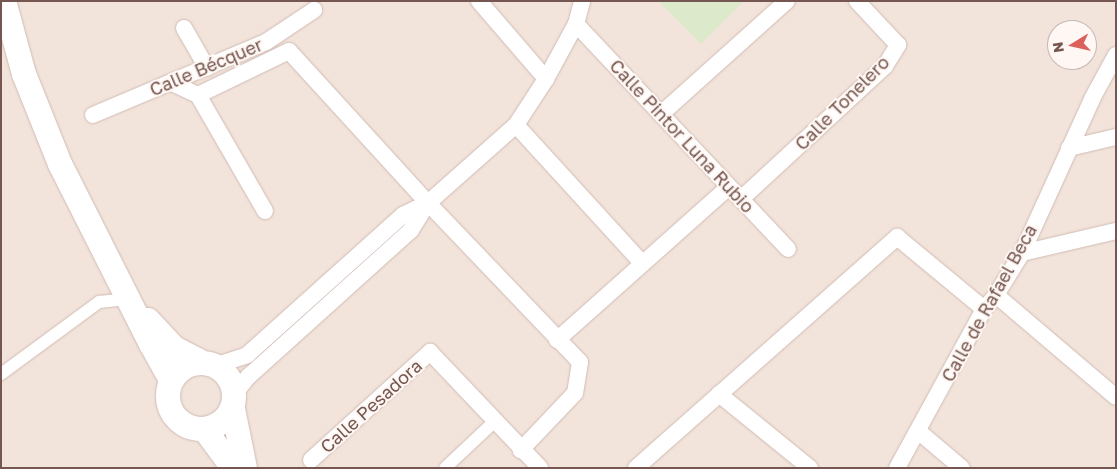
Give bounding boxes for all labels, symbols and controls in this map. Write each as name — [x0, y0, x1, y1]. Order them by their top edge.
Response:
north arrow — [1047, 20, 1097, 70]
street label: Calle Bécquer — [146, 34, 266, 100]
text: N — [1048, 41, 1067, 54]
street label: Calle Tonelero — [790, 51, 894, 155]
street label: Calle Pintor Luna Rubio — [605, 55, 759, 217]
street label: Calle de Rafael Beca — [937, 221, 1041, 385]
street label: Calle Pesadora — [316, 355, 426, 457]

